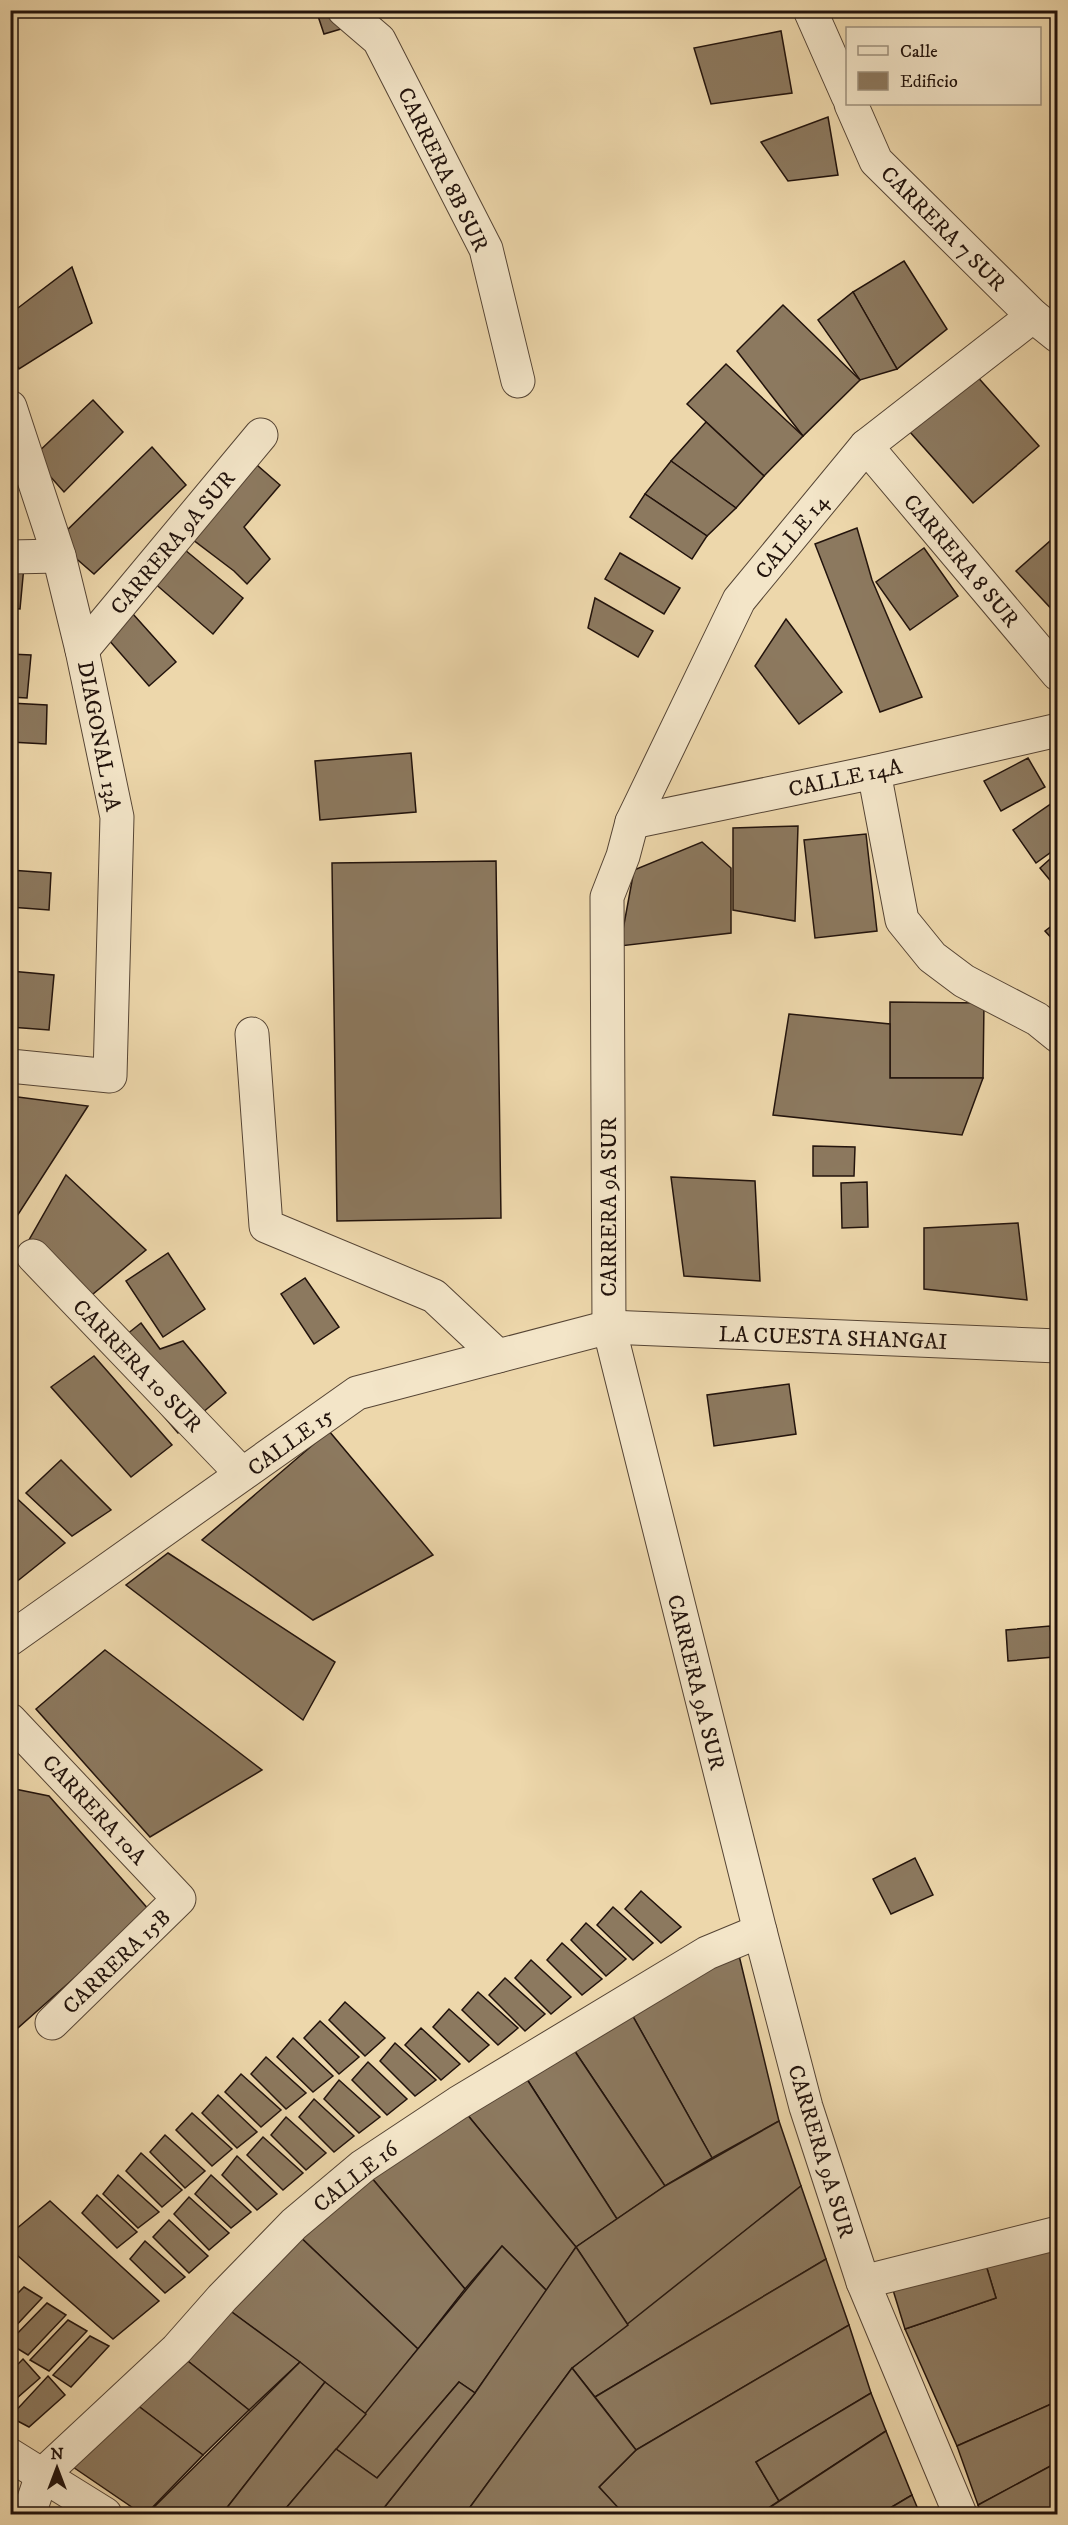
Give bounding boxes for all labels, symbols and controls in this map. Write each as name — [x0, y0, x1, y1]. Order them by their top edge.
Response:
legend — [846, 27, 1041, 105]
text: Calle — [900, 41, 938, 63]
text: Edificio — [900, 71, 958, 93]
street label: CARRERA 8B SUR — [391, 83, 494, 257]
street label: CARRERA 7 SUR — [875, 161, 1012, 298]
street label: CARRERA 9A SUR — [105, 465, 241, 620]
street label: CALLE 14 — [750, 488, 835, 585]
street label: CARRERA 8 SUR — [897, 489, 1025, 633]
street label: DIAGONAL 13A — [71, 659, 126, 815]
street label: CALLE 14A — [786, 753, 906, 804]
street label: CARRERA 9A SUR — [596, 1117, 623, 1297]
street label: CARRERA 10 SUR — [67, 1294, 208, 1438]
street label: LA CUESTA SHANGAI — [718, 1321, 948, 1356]
street label: CALLE 15 — [243, 1402, 339, 1482]
street label: CARRERA 9A SUR — [661, 1592, 730, 1773]
street label: CARRERA 10A — [36, 1749, 152, 1871]
street label: CARRERA 15B — [57, 1904, 177, 2020]
street label: CARRERA 9A SUR — [781, 2062, 860, 2242]
street label: CALLE 16 — [308, 2135, 405, 2219]
north arrow — [27, 2438, 87, 2498]
text: N — [50, 2444, 64, 2464]

